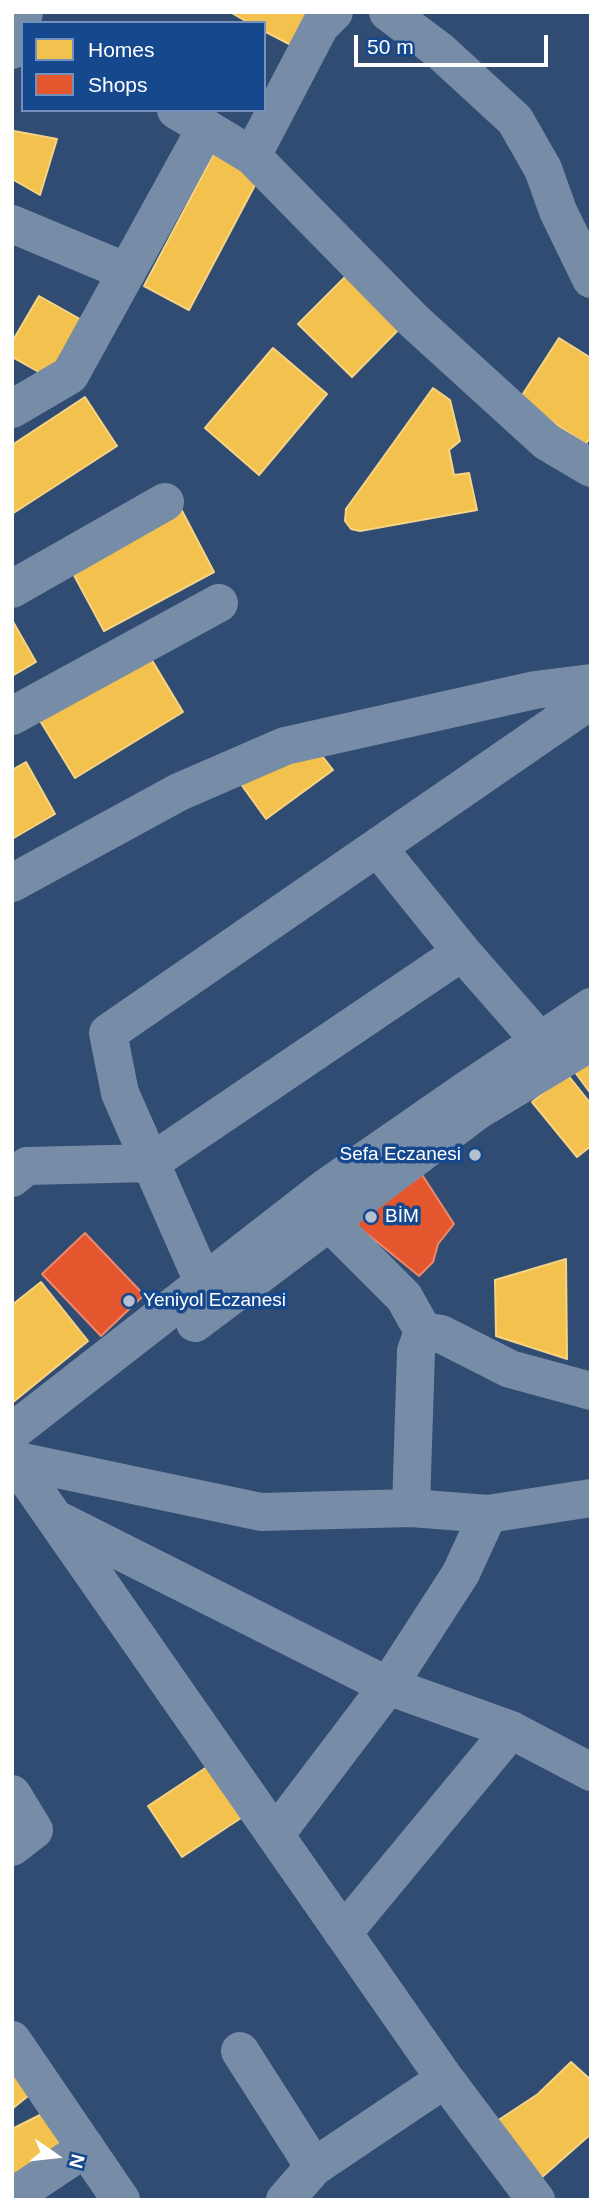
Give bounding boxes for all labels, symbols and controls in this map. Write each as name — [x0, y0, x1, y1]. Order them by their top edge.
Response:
legend — [21, 21, 266, 112]
scale bar — [358, 21, 552, 65]
text: 50 m — [367, 35, 414, 58]
text: Homes — [88, 38, 155, 61]
text: Shops — [88, 73, 148, 96]
place label: Sefa Eczanesi — [340, 1144, 461, 1166]
marker: Sefa Eczanesi — [467, 1147, 483, 1163]
place label: BİM — [385, 1206, 419, 1228]
marker: BİM — [363, 1209, 379, 1225]
place label: Yeniyol Eczanesi — [143, 1290, 286, 1312]
marker: Yeniyol Eczanesi — [121, 1293, 137, 1309]
north arrow — [21, 2121, 91, 2191]
text: N — [65, 2152, 89, 2170]

